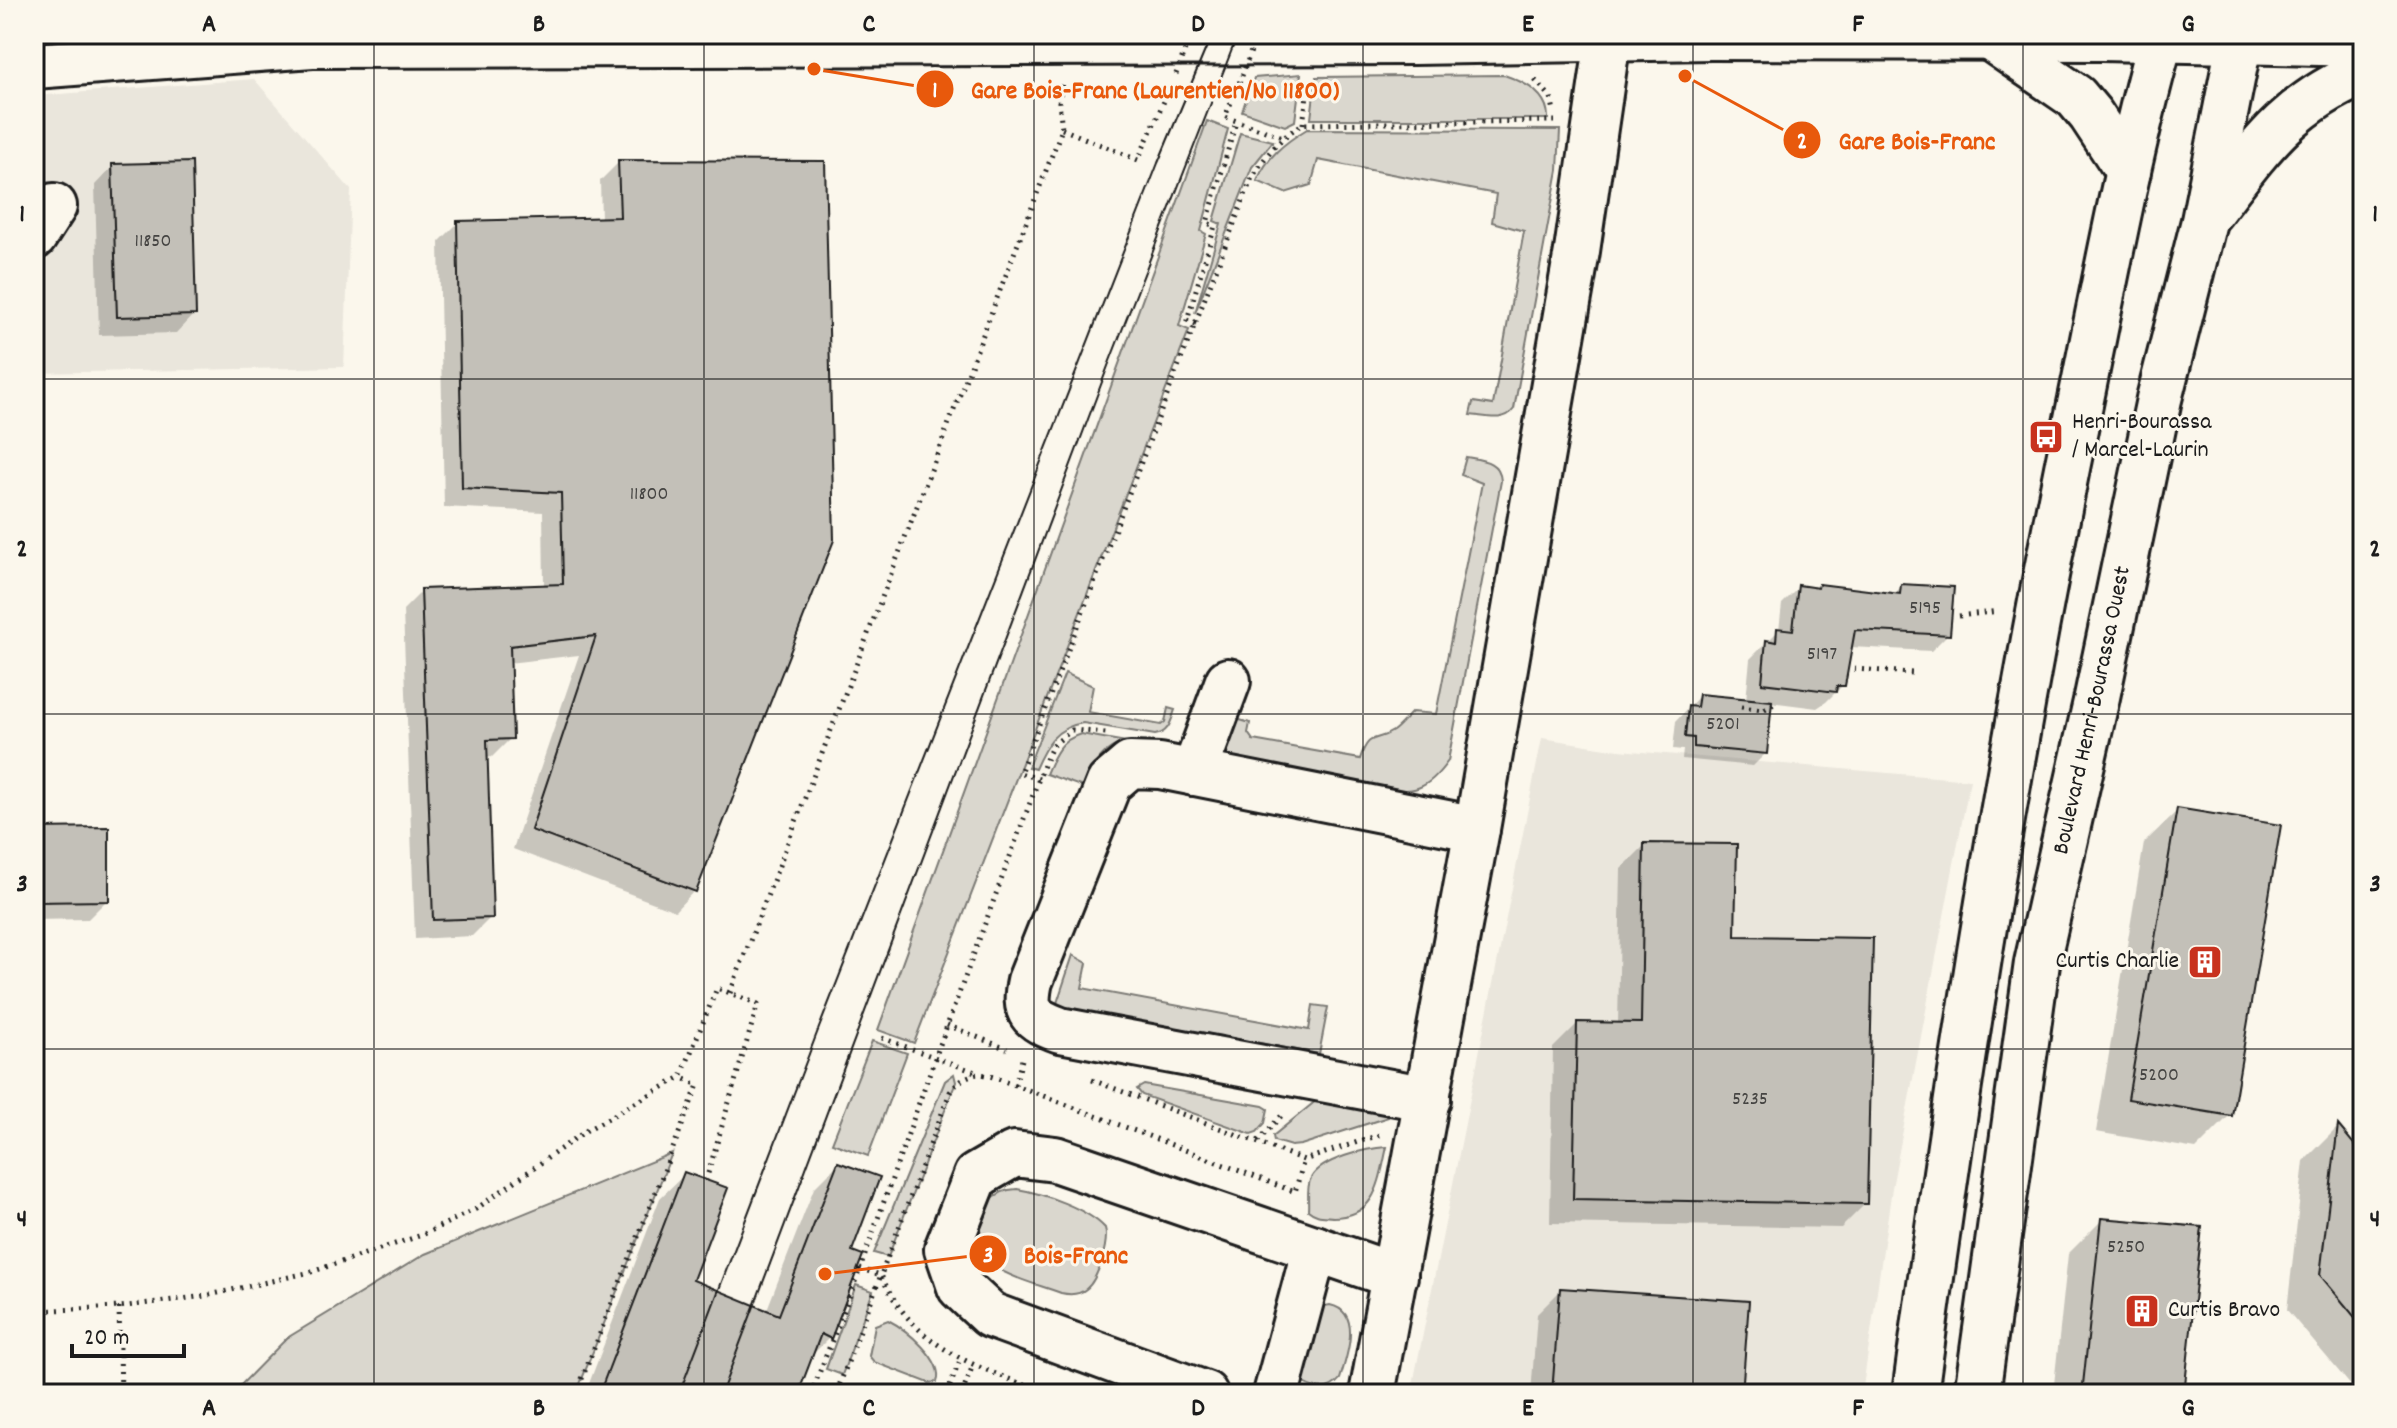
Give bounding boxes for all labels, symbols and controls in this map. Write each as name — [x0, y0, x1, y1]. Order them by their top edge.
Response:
text: A — [202, 7, 216, 44]
text: B — [533, 7, 545, 44]
text: C — [863, 7, 876, 44]
text: D — [1191, 7, 1205, 44]
text: E — [1522, 7, 1534, 44]
text: F — [1852, 7, 1864, 44]
text: G — [2181, 7, 2195, 44]
callout: Gare Bois-Franc (Laurentien/No 11800) — [915, 64, 1355, 114]
text: Gare Bois-Franc (Laurentien/No 11800) — [971, 74, 1340, 111]
text: 1 — [932, 75, 938, 109]
callout: Gare Bois-Franc — [1782, 115, 2011, 165]
text: Gare Bois-Franc — [1839, 125, 1995, 162]
text: 2 — [1797, 126, 1807, 160]
text: 1 — [19, 197, 25, 234]
text: 1 — [2372, 197, 2378, 234]
house number: 11850 — [135, 228, 171, 256]
place label: Henri-Bourassa / Marcel-Laurin — [2072, 406, 2212, 468]
bus stop icon: Henri-Bourassa / Marcel-Laurin — [2027, 418, 2065, 456]
house number: 11800 — [630, 481, 668, 509]
text: 2 — [16, 532, 28, 569]
text: 2 — [2369, 532, 2381, 569]
street label: Boulevard Henri-Bourassa Ouest — [2045, 563, 2141, 858]
house number: 5195 — [1909, 595, 1941, 623]
house number: 5197 — [1807, 641, 1837, 669]
house number: 5201 — [1706, 711, 1740, 739]
text: 3 — [16, 867, 28, 904]
text: 3 — [2369, 867, 2381, 904]
building icon: Curtis Charlie — [2186, 943, 2224, 981]
place label: Curtis Charlie — [2055, 945, 2179, 979]
house number: 5200 — [2139, 1062, 2179, 1090]
house number: 5235 — [1732, 1086, 1768, 1114]
text: 4 — [17, 1202, 27, 1239]
text: 4 — [2370, 1202, 2380, 1239]
callout: Bois-Franc — [968, 1229, 1144, 1279]
house number: 5250 — [2107, 1234, 2145, 1262]
text: Bois-Franc — [1024, 1239, 1128, 1276]
text: 3 — [983, 1240, 993, 1274]
building icon: Curtis Bravo — [2123, 1292, 2161, 1330]
place label: Curtis Bravo — [2168, 1294, 2280, 1328]
scale bar — [72, 1308, 184, 1358]
text: 20 m — [84, 1322, 130, 1356]
text: A — [202, 1391, 216, 1428]
text: B — [533, 1391, 545, 1428]
text: C — [863, 1391, 876, 1428]
text: D — [1191, 1391, 1205, 1428]
text: E — [1522, 1391, 1534, 1428]
text: F — [1852, 1391, 1864, 1428]
text: G — [2181, 1391, 2195, 1428]

